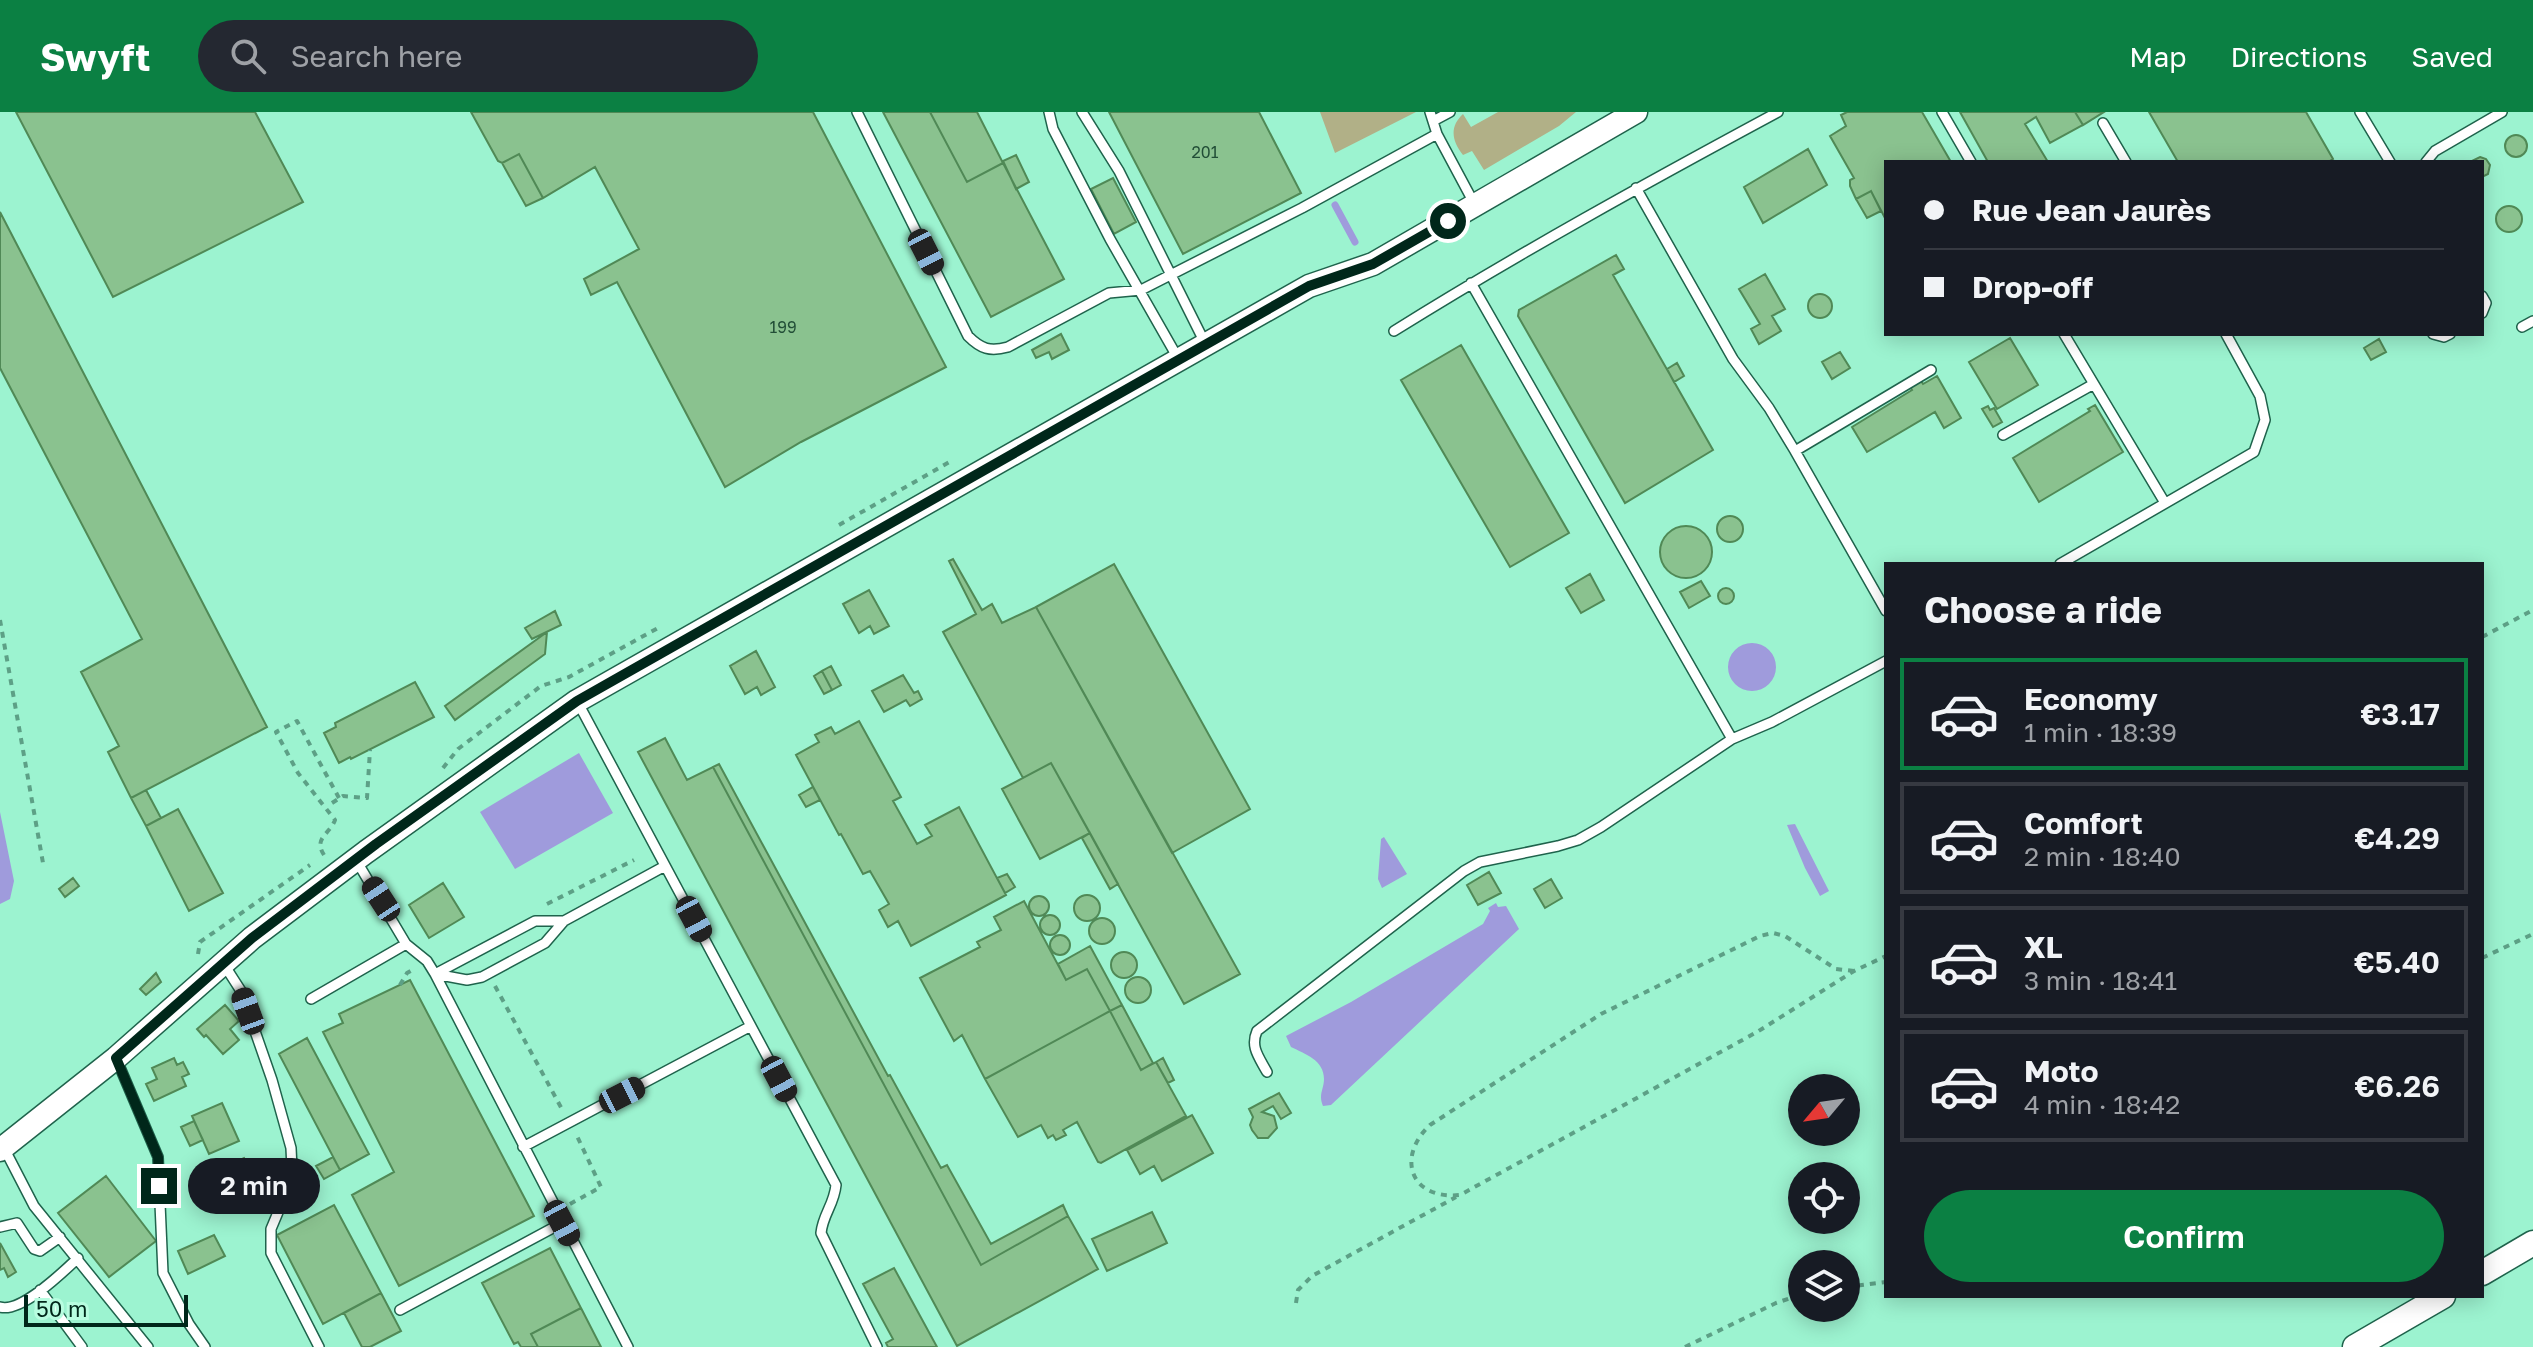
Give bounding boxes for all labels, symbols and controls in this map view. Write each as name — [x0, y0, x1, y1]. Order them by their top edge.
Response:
search box — [198, 20, 758, 92]
text: Swyft — [40, 34, 150, 79]
icon: search — [226, 34, 270, 78]
text: Search here — [290, 38, 462, 74]
text: Map — [2129, 40, 2186, 73]
text: Directions — [2230, 40, 2367, 73]
text: Saved — [2411, 40, 2493, 73]
house number: 201 — [1192, 142, 1219, 162]
text: Rue Jean Jaurès — [1972, 192, 2211, 228]
route start — [1430, 203, 1466, 239]
car — [904, 225, 948, 279]
text: Drop-off — [1972, 269, 2093, 305]
house number: 199 — [769, 317, 797, 337]
text: Choose a ride — [1924, 588, 2162, 631]
icon: car — [1928, 678, 2000, 750]
text: Economy — [2024, 681, 2158, 717]
text: €3.17 — [2361, 696, 2440, 732]
text: 1 min · 18:39 — [2024, 717, 2177, 748]
icon: car — [1928, 802, 2000, 874]
text: Comfort — [2024, 805, 2143, 841]
text: €4.29 — [2355, 820, 2440, 856]
text: 2 min · 18:40 — [2024, 841, 2181, 872]
car — [358, 872, 404, 926]
car — [672, 892, 716, 946]
icon: car — [1928, 926, 2000, 998]
text: XL — [2024, 929, 2063, 965]
text: €5.40 — [2354, 944, 2440, 980]
text: 3 min · 18:41 — [2024, 965, 2177, 996]
car — [229, 984, 267, 1038]
icon: car — [1928, 1050, 2000, 1122]
car — [757, 1052, 801, 1106]
text: Moto — [2024, 1053, 2099, 1089]
text: €6.26 — [2355, 1068, 2440, 1104]
car — [595, 1073, 649, 1117]
north arrow — [1788, 1074, 1860, 1146]
map controls — [1788, 1074, 1860, 1322]
text: 4 min · 18:42 — [2024, 1089, 2180, 1120]
callout: 2 min — [187, 1158, 319, 1214]
button: locate — [1788, 1162, 1860, 1234]
route end — [141, 1168, 177, 1204]
text: 2 min — [220, 1170, 288, 1201]
button: Confirm — [1924, 1190, 2444, 1282]
car — [540, 1196, 584, 1250]
button: layers — [1788, 1250, 1860, 1322]
scale bar — [24, 1291, 188, 1327]
text: 50 m — [36, 1295, 87, 1322]

